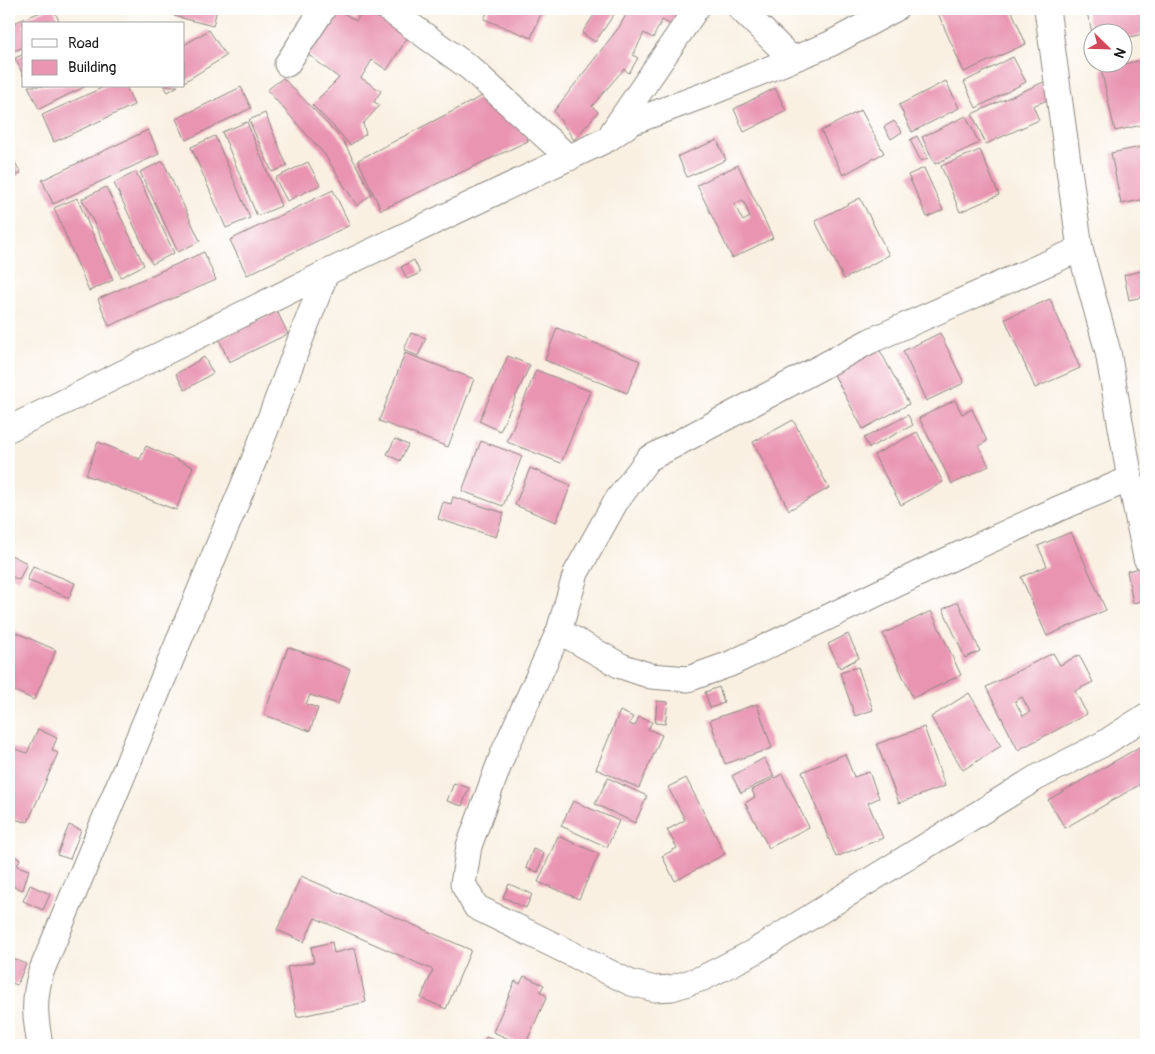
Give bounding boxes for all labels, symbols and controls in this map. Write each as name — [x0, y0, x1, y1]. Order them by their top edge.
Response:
legend — [22, 22, 185, 88]
north arrow — [1082, 22, 1132, 72]
text: Road — [68, 34, 99, 53]
text: N — [1110, 45, 1129, 61]
text: Building — [68, 58, 116, 77]

